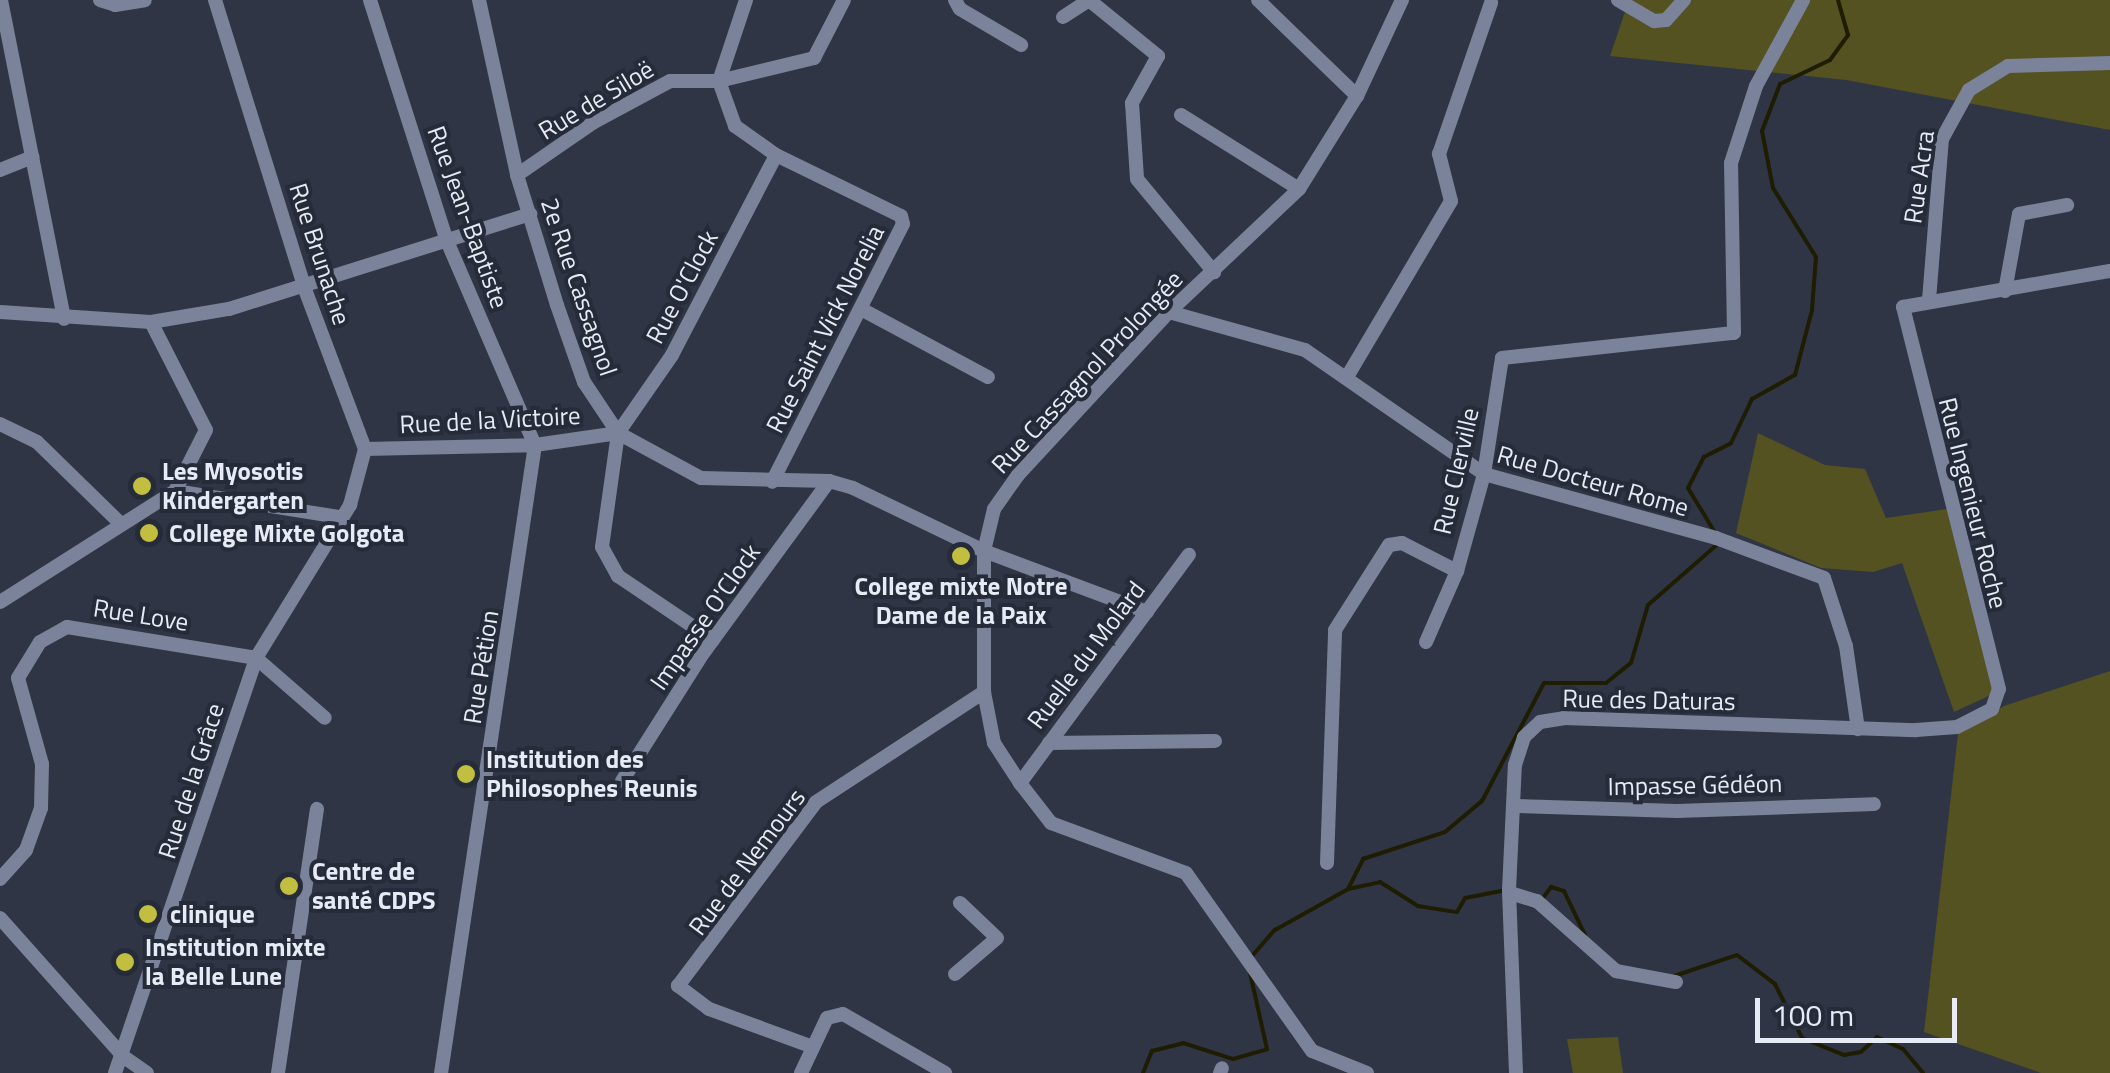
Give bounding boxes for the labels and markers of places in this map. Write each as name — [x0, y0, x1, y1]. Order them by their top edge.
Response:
place label: Les Myosotis Kindergarten — [162, 457, 304, 516]
marker: Les Myosotis Kindergarten — [131, 475, 153, 497]
place label: College Mixte Golgota — [169, 518, 404, 548]
marker: College Mixte Golgota — [138, 522, 160, 544]
marker: College mixte Notre Dame de la Paix — [950, 545, 972, 567]
place label: College mixte Notre Dame de la Paix — [855, 572, 1067, 631]
place label: Institution des Philosophes Reunis — [486, 745, 698, 804]
marker: Institution des Philosophes Reunis — [455, 763, 477, 785]
place label: Centre de santé CDPS — [312, 857, 436, 916]
marker: Centre de santé CDPS — [276, 873, 302, 899]
place label: clinique — [170, 899, 255, 929]
marker: clinique — [135, 901, 161, 927]
place label: Institution mixte la Belle Lune — [145, 933, 326, 992]
marker: Institution mixte la Belle Lune — [114, 951, 136, 973]

